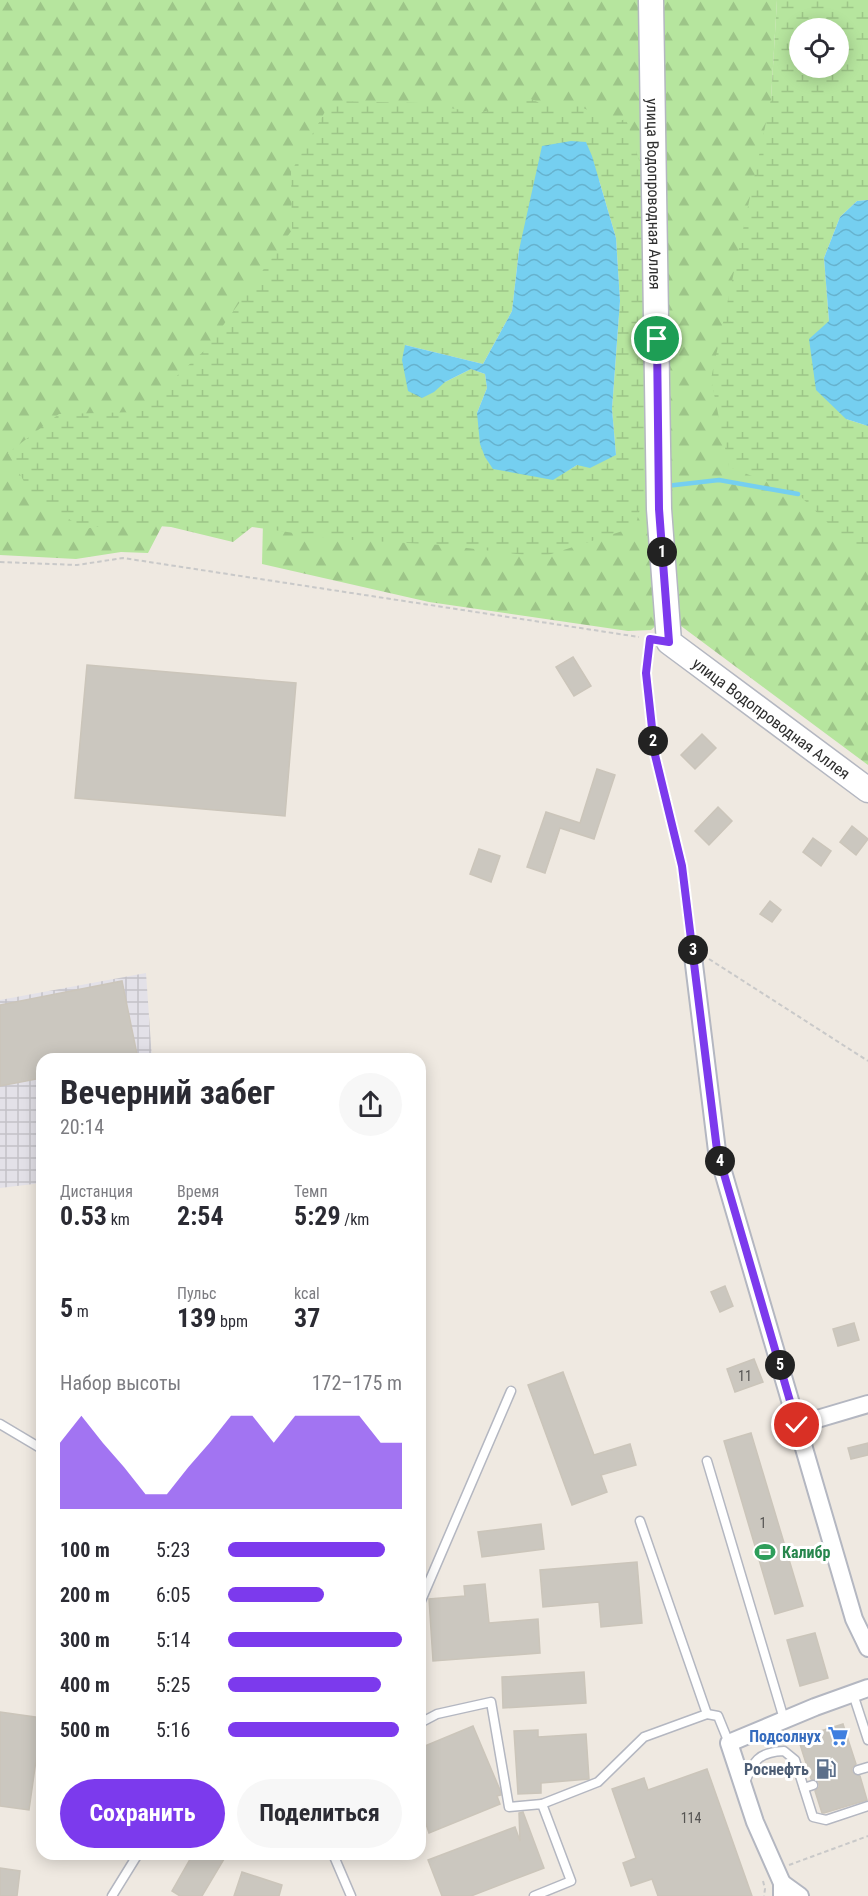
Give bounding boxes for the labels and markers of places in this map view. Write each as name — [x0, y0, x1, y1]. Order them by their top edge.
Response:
pin — [631, 313, 682, 364]
pin: 1 — [647, 537, 677, 567]
pin: 2 — [638, 726, 668, 756]
pin: 3 — [678, 935, 708, 965]
pin: 4 — [705, 1146, 735, 1176]
pin: 5 — [765, 1350, 795, 1380]
pin — [771, 1399, 822, 1450]
sports icon: Калибр — [753, 1540, 777, 1564]
place label: Калибр — [782, 1543, 830, 1562]
supermarket icon: Подсолнух — [826, 1724, 850, 1748]
place label: Подсолнух — [749, 1727, 822, 1746]
fuel station icon: Роснефть — [814, 1757, 838, 1781]
place label: Роснефть — [744, 1760, 809, 1779]

